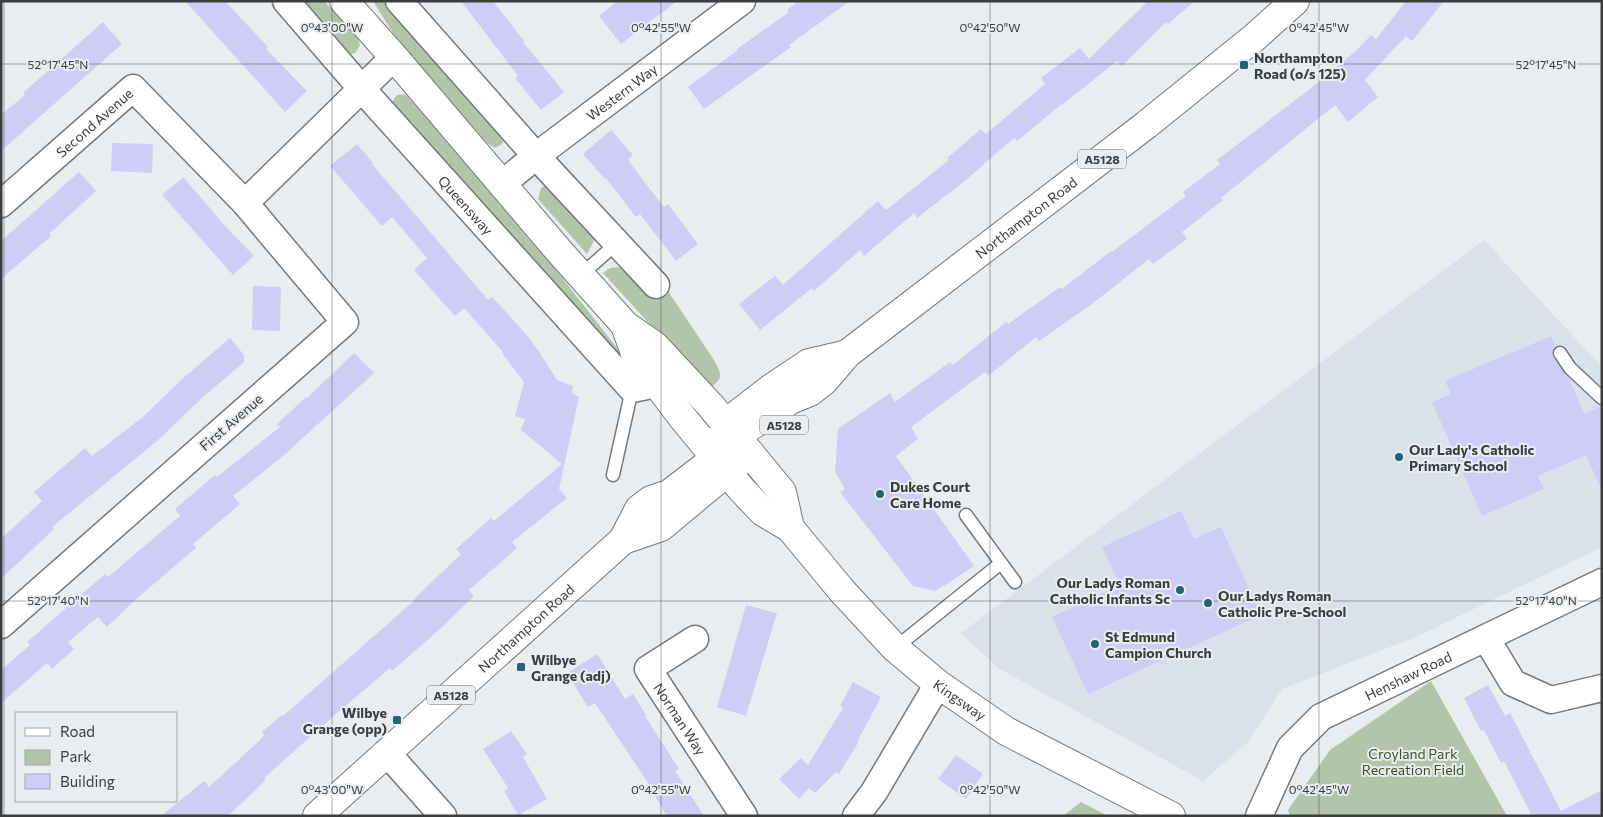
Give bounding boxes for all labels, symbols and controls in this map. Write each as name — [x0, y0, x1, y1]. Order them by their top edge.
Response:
text: 0°43'00"W — [301, 20, 363, 34]
text: 0°42'55"W — [631, 20, 691, 34]
text: 0°42'50"W — [960, 20, 1020, 34]
text: 0°42'45"W — [1289, 20, 1349, 34]
place label: Northampton Road (o/s 125) — [1254, 49, 1346, 82]
text: 52°17'45"N — [28, 57, 88, 71]
text: 52°17'45"N — [1516, 57, 1576, 71]
marker: Northampton Road (o/s 125) — [1238, 59, 1250, 71]
street label: Western Way — [583, 60, 660, 124]
street label: Second Avenue — [52, 84, 136, 160]
road number: A5128 — [1078, 150, 1126, 168]
street label: Queensway — [435, 172, 497, 238]
street label: Northampton Road — [972, 173, 1080, 261]
street label: First Avenue — [196, 390, 266, 454]
road number: A5128 — [760, 416, 808, 434]
place label: Our Lady's Catholic Primary School — [1409, 441, 1535, 474]
marker: Our Lady's Catholic Primary School — [1393, 451, 1405, 463]
place label: Dukes Court Care Home — [890, 478, 970, 511]
marker: Dukes Court Care Home — [874, 488, 886, 500]
place label: Our Ladys Roman Catholic Infants Sc — [1050, 574, 1170, 607]
street label: Northampton Road — [474, 580, 577, 675]
marker: Our Ladys Roman Catholic Infants Sc — [1174, 584, 1186, 596]
place label: Our Ladys Roman Catholic Pre-School — [1218, 587, 1346, 620]
text: 52°17'40"N — [27, 593, 89, 607]
text: 52°17'40"N — [1515, 593, 1577, 607]
marker: Our Ladys Roman Catholic Pre-School — [1202, 597, 1214, 609]
place label: St Edmund Campion Church — [1105, 628, 1212, 661]
marker: St Edmund Campion Church — [1089, 638, 1101, 650]
street label: Henshaw Road — [1362, 647, 1454, 703]
place label: Wilbye Grange (adj) — [531, 651, 611, 684]
marker: Wilbye Grange (adj) — [515, 661, 527, 673]
street label: Kingsway — [930, 675, 990, 723]
street label: Norman Way — [651, 679, 710, 758]
road number: A5128 — [427, 686, 475, 704]
place label: Wilbye Grange (opp) — [303, 704, 387, 737]
legend — [15, 712, 178, 802]
marker: Wilbye Grange (opp) — [391, 714, 403, 726]
text: Road — [60, 722, 95, 740]
park label: Croyland Park Recreation Field — [1362, 745, 1464, 778]
text: Park — [60, 747, 91, 765]
text: Building — [60, 772, 115, 790]
text: 0°43'00"W — [301, 782, 363, 796]
text: 0°42'55"W — [631, 782, 691, 796]
text: 0°42'50"W — [960, 782, 1020, 796]
text: 0°42'45"W — [1289, 782, 1349, 796]

